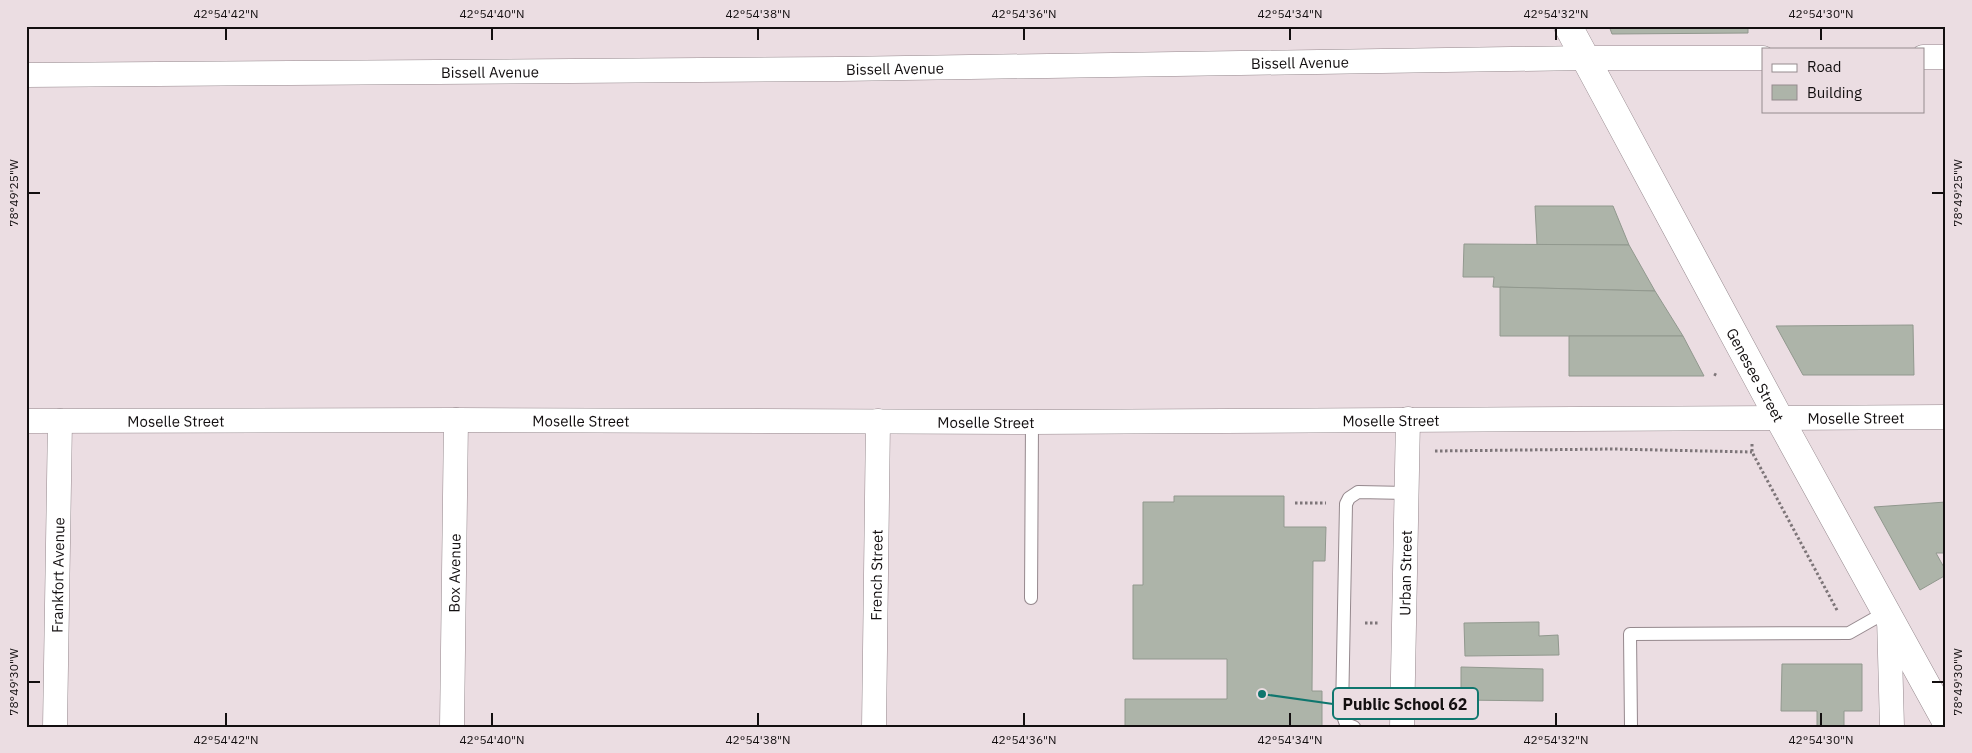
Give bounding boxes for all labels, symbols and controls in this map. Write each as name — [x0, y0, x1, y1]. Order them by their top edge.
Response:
text: 42°54'42"N — [193, 6, 259, 21]
text: 42°54'40"N — [459, 6, 525, 21]
text: 42°54'38"N — [725, 6, 791, 21]
text: 42°54'36"N — [991, 6, 1057, 21]
text: 42°54'34"N — [1257, 6, 1323, 21]
text: 42°54'32"N — [1523, 6, 1589, 21]
text: 42°54'30"N — [1788, 6, 1854, 21]
legend — [1762, 48, 1924, 112]
street label: Bissell Avenue — [1251, 52, 1349, 72]
text: Road — [1807, 57, 1842, 76]
street label: Bissell Avenue — [846, 58, 944, 78]
street label: Bissell Avenue — [441, 62, 539, 81]
text: Building — [1807, 83, 1862, 102]
text: 78°49'25"W — [6, 159, 21, 227]
text: 78°49'25"W — [1950, 159, 1965, 227]
street label: Genesee Street — [1723, 324, 1789, 425]
street label: Moselle Street — [1807, 408, 1905, 427]
street label: Moselle Street — [1342, 410, 1440, 430]
street label: Moselle Street — [127, 411, 225, 430]
street label: Moselle Street — [532, 411, 630, 430]
street label: Moselle Street — [937, 412, 1035, 432]
street label: Frankfort Avenue — [47, 517, 68, 633]
street label: French Street — [866, 529, 886, 621]
street label: Urban Street — [1395, 530, 1415, 616]
street label: Box Avenue — [444, 533, 464, 613]
text: 78°49'30"W — [6, 648, 21, 716]
text: 78°49'30"W — [1950, 648, 1965, 716]
callout: Public School 62 — [1333, 688, 1478, 719]
text: Public School 62 — [1343, 694, 1467, 714]
text: 42°54'42"N — [193, 732, 259, 747]
text: 42°54'40"N — [459, 732, 525, 747]
text: 42°54'38"N — [725, 732, 791, 747]
text: 42°54'36"N — [991, 732, 1057, 747]
text: 42°54'34"N — [1257, 732, 1323, 747]
text: 42°54'32"N — [1523, 732, 1589, 747]
text: 42°54'30"N — [1788, 732, 1854, 747]

